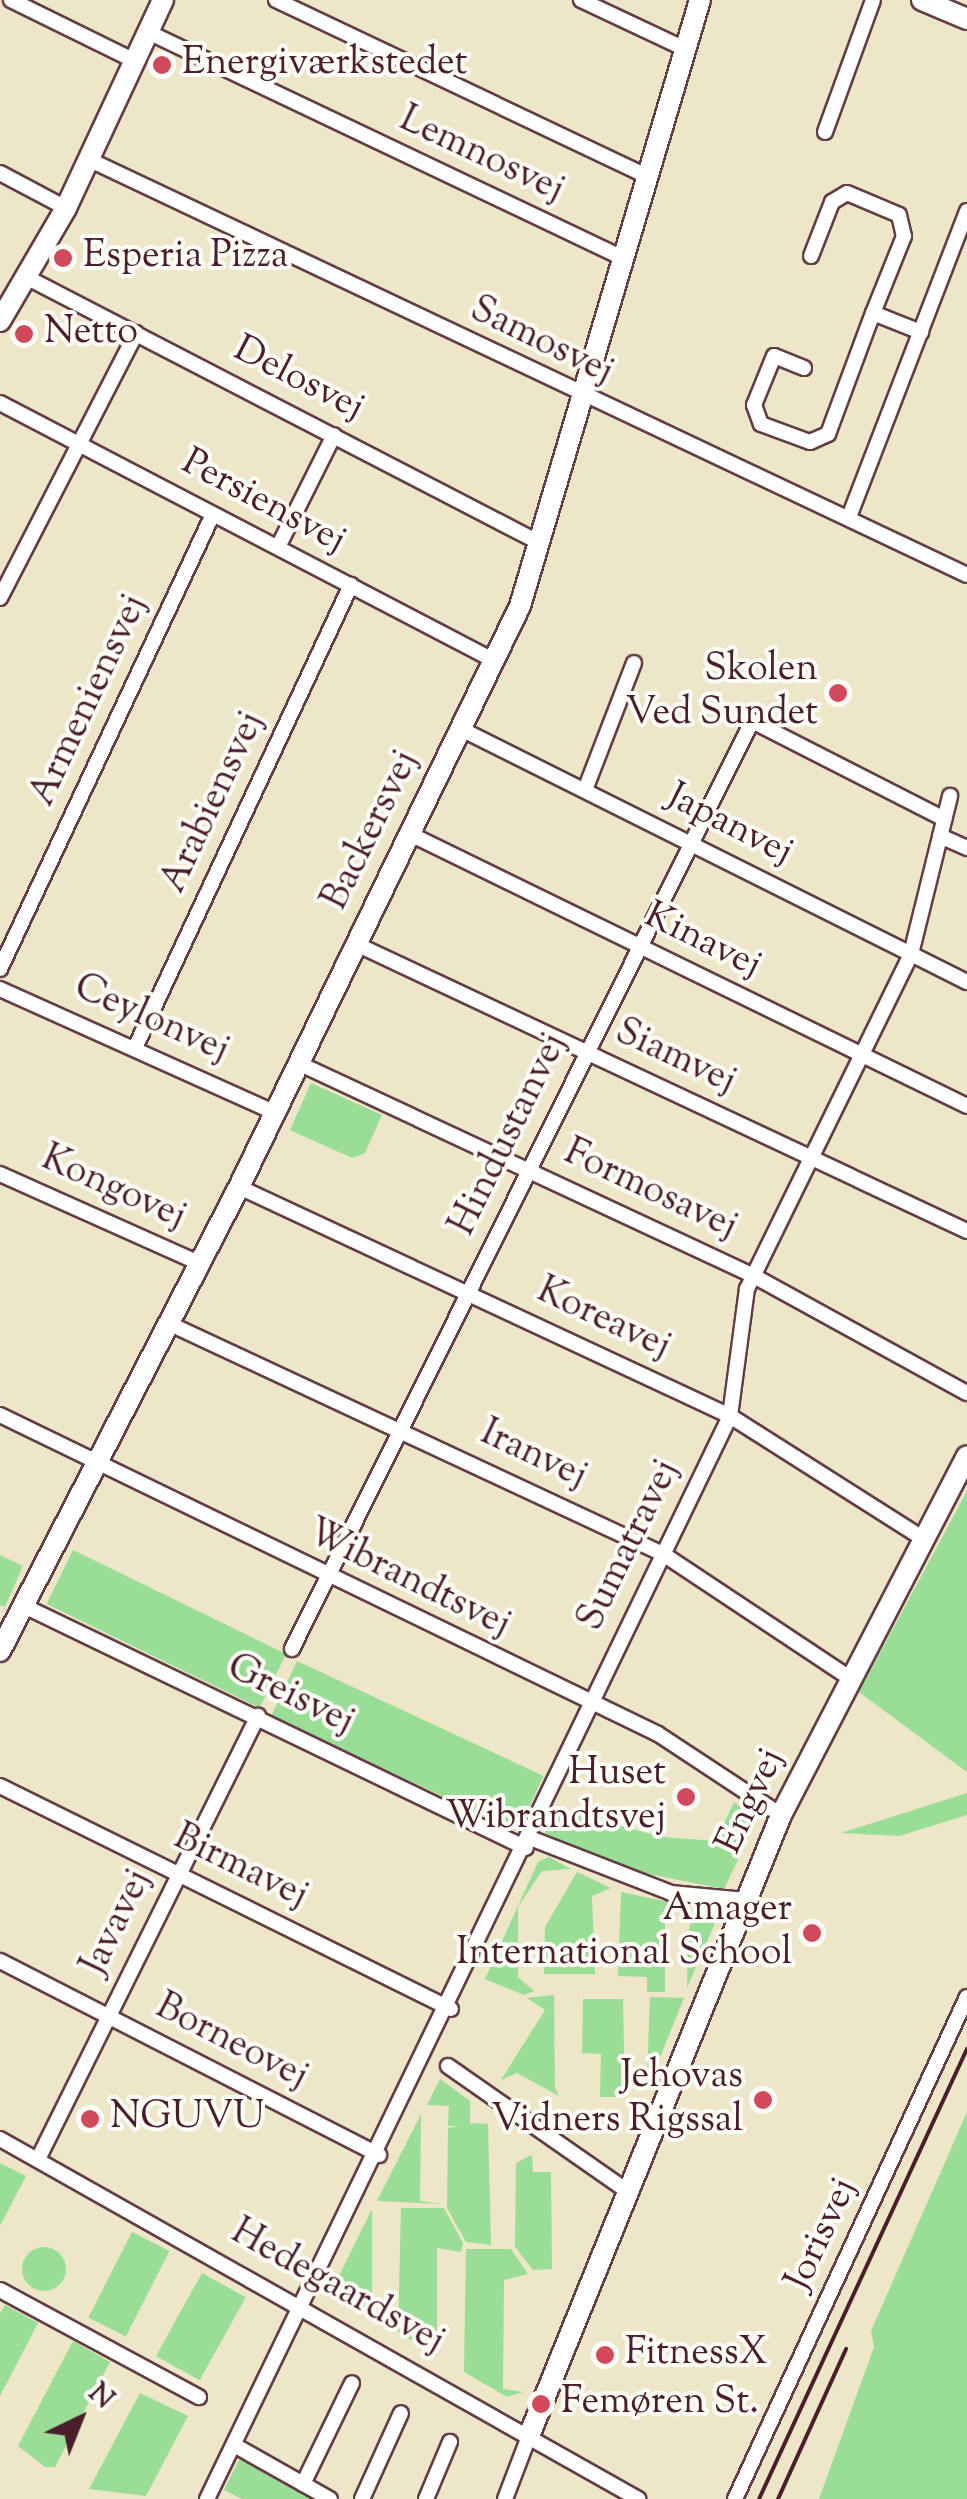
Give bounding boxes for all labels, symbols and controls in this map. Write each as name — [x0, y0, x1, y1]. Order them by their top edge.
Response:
place label: Energiværkstedet — [182, 42, 467, 88]
marker: Energiværkstedet — [151, 54, 173, 76]
street label: Lemnosvej — [391, 98, 571, 214]
place label: Esperia Pizza — [83, 235, 288, 281]
marker: Esperia Pizza — [52, 247, 74, 269]
street label: Samosvej — [462, 288, 620, 396]
place label: Netto — [44, 311, 138, 357]
marker: Netto — [13, 323, 35, 345]
street label: Delosvej — [225, 328, 371, 432]
street label: Persiensvej — [173, 441, 353, 565]
street label: Armeniensvej — [21, 588, 159, 814]
place label: Skolen Ved Sundet — [626, 648, 818, 738]
marker: Skolen Ved Sundet — [827, 682, 849, 704]
street label: Arabiensvej — [152, 705, 276, 901]
street label: Backersvej — [314, 744, 430, 918]
street label: Japanvej — [659, 775, 799, 877]
street label: Kinavej — [636, 894, 768, 990]
street label: Ceylonvej — [67, 966, 235, 1074]
street label: Siamvej — [607, 1010, 743, 1106]
street label: Hindustanvej — [441, 1026, 579, 1244]
street label: Formosavej — [556, 1131, 744, 1251]
street label: Kongovej — [34, 1137, 192, 1241]
street label: Koreavej — [529, 1269, 677, 1371]
street label: Iranvej — [472, 1412, 594, 1500]
street label: Sumatravej — [569, 1453, 691, 1639]
street label: Wibrandtsvej — [299, 1511, 517, 1649]
street label: Greisvej — [219, 1646, 361, 1746]
street label: Engvej — [708, 1742, 796, 1862]
place label: Huset Wibrandtsvej — [445, 1752, 666, 1842]
marker: Huset Wibrandtsvej — [675, 1786, 697, 1808]
street label: Birmavej — [165, 1816, 315, 1920]
street label: Javavej — [73, 1863, 163, 1983]
place label: Amager International School — [456, 1888, 792, 1978]
marker: Amager International School — [801, 1922, 823, 1944]
street label: Borneovej — [147, 1985, 315, 2101]
place label: Jehovas Vidners Rigssal — [491, 2055, 743, 2144]
marker: Jehovas Vidners Rigssal — [752, 2089, 774, 2111]
place label: NGUVU — [110, 2096, 264, 2142]
marker: NGUVU — [79, 2108, 101, 2130]
street label: Jorisvej — [777, 2172, 869, 2298]
street label: Hedegaardsvej — [222, 2211, 452, 2365]
place label: FitnessX — [625, 2332, 767, 2378]
marker: FitnessX — [594, 2344, 616, 2366]
north arrow — [30, 2369, 130, 2469]
text: N — [79, 2375, 122, 2419]
place label: Femøren St. — [561, 2381, 759, 2427]
marker: Femøren St. — [530, 2393, 552, 2415]

